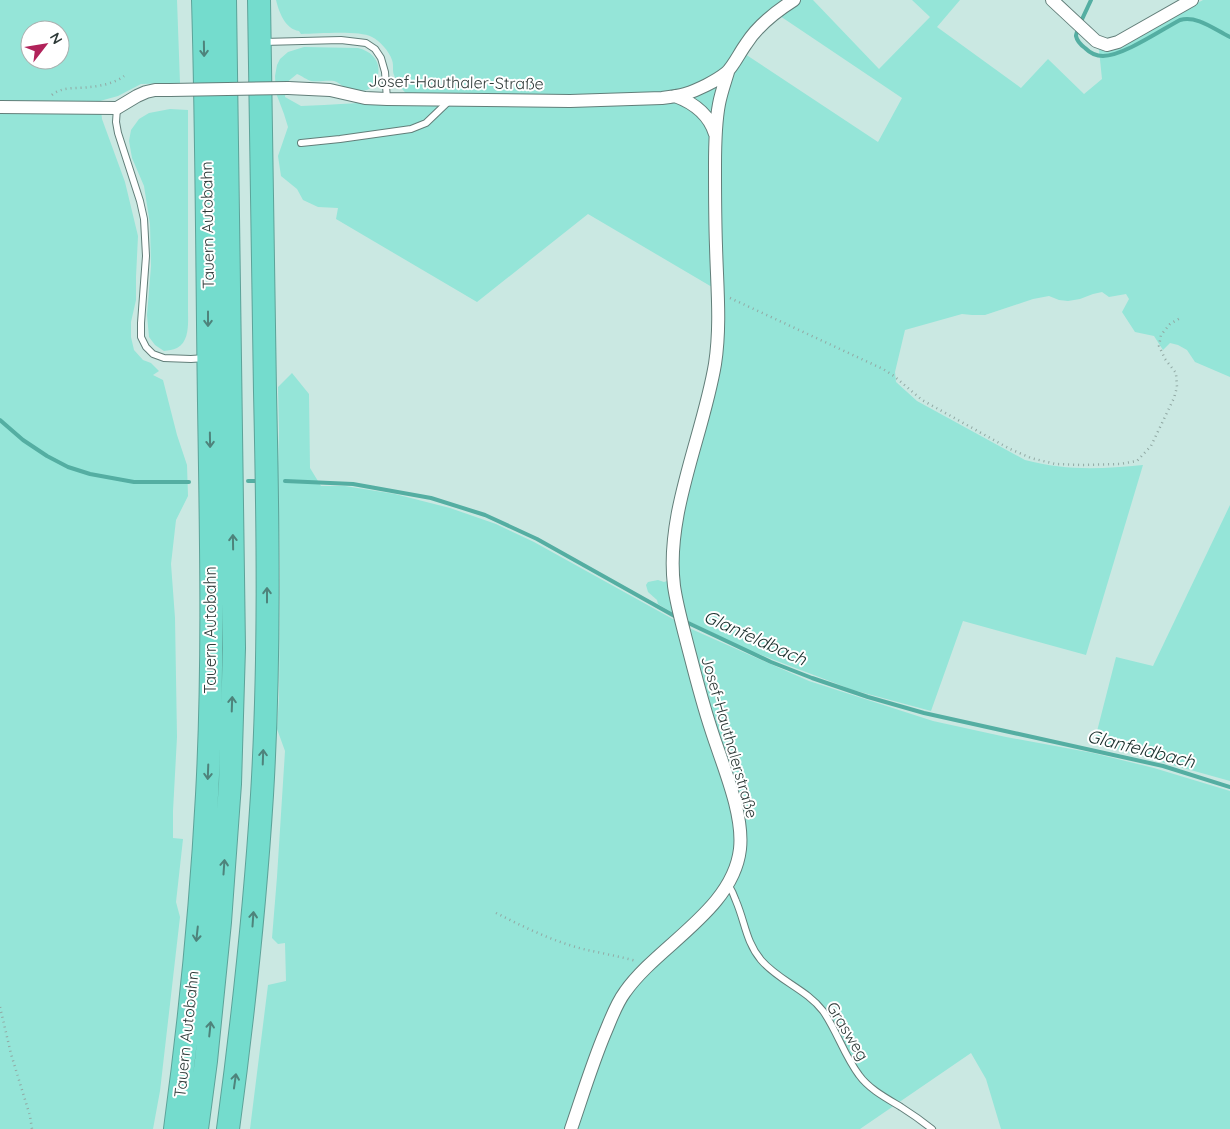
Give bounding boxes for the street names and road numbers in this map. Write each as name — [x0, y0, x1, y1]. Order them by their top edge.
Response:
street label: Josef-Hauthaler-Straße — [368, 70, 544, 94]
street label: Tauern Autobahn — [196, 161, 218, 289]
street label: Tauern Autobahn — [200, 566, 220, 694]
street label: Josef-Hauthalerstraße — [697, 654, 763, 820]
street label: Tauern Autobahn — [169, 970, 203, 1098]
street label: Grasweg — [823, 998, 873, 1064]

